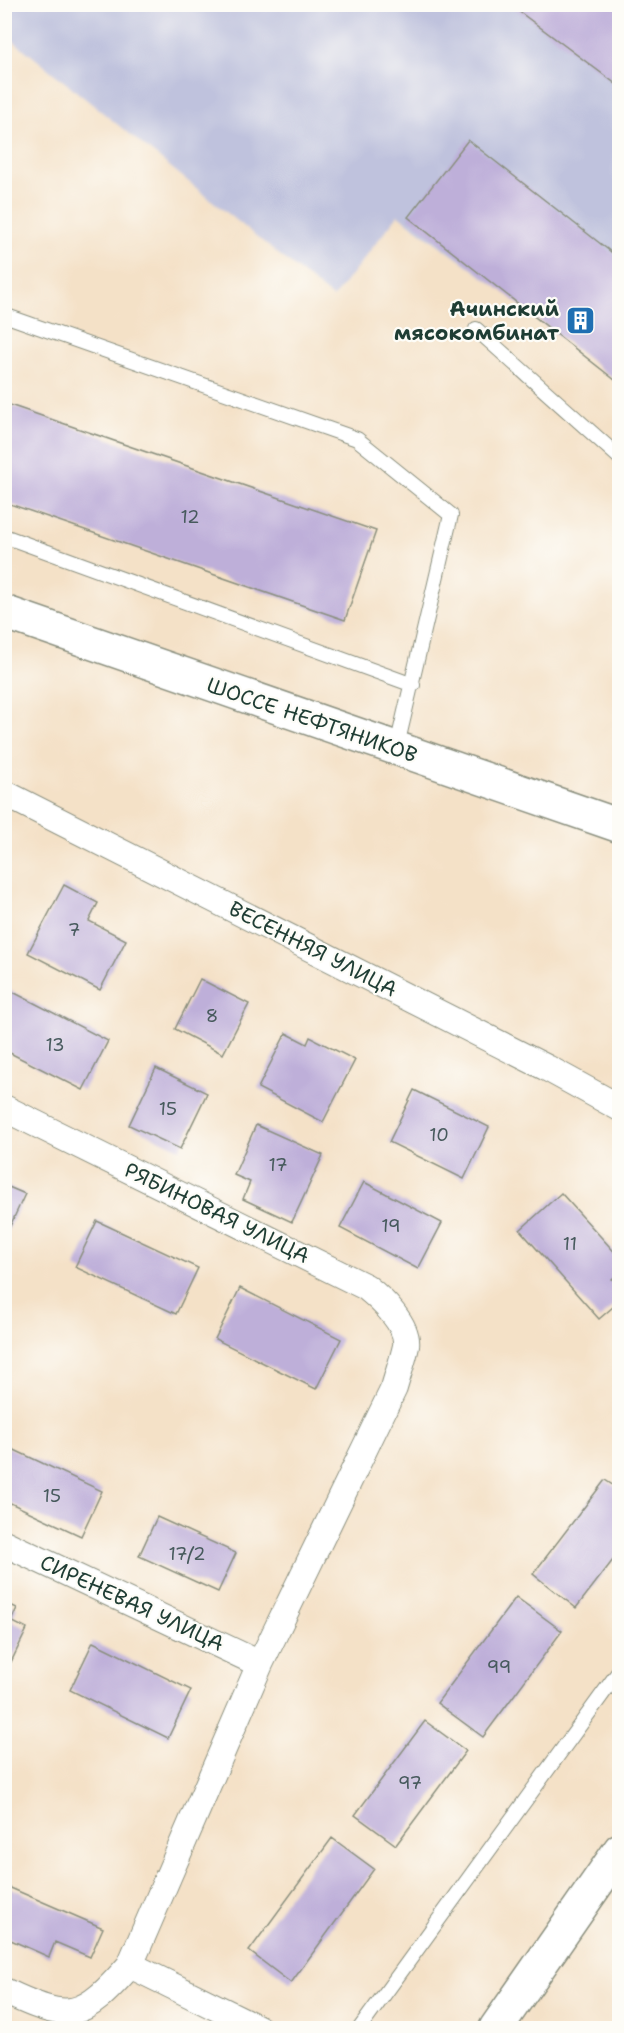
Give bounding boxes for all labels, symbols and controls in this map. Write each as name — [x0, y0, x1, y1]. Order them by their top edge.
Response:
place label: Ачинский мясокомбинат — [394, 295, 559, 347]
building icon: Ачинский мясокомбинат — [564, 305, 596, 337]
house number: 12 — [180, 505, 200, 529]
street label: ШОССЕ НЕФТЯНИКОВ — [203, 671, 421, 769]
street label: ВЕСЕННЯЯ УЛИЦА — [224, 894, 402, 1004]
house number: 7 — [68, 918, 80, 942]
house number: 8 — [206, 1004, 218, 1028]
house number: 13 — [45, 1033, 65, 1057]
house number: 15 — [159, 1097, 177, 1121]
house number: 10 — [429, 1123, 449, 1147]
house number: 17 — [268, 1153, 288, 1177]
street label: РЯБИНОВАЯ УЛИЦА — [120, 1156, 314, 1270]
house number: 19 — [381, 1214, 401, 1238]
house number: 11 — [563, 1232, 577, 1256]
house number: 15 — [43, 1484, 61, 1508]
house number: 17/2 — [169, 1542, 205, 1566]
street label: СИРЕНЕВАЯ УЛИЦА — [36, 1548, 228, 1658]
house number: 99 — [487, 1655, 511, 1679]
house number: 97 — [398, 1771, 422, 1795]

